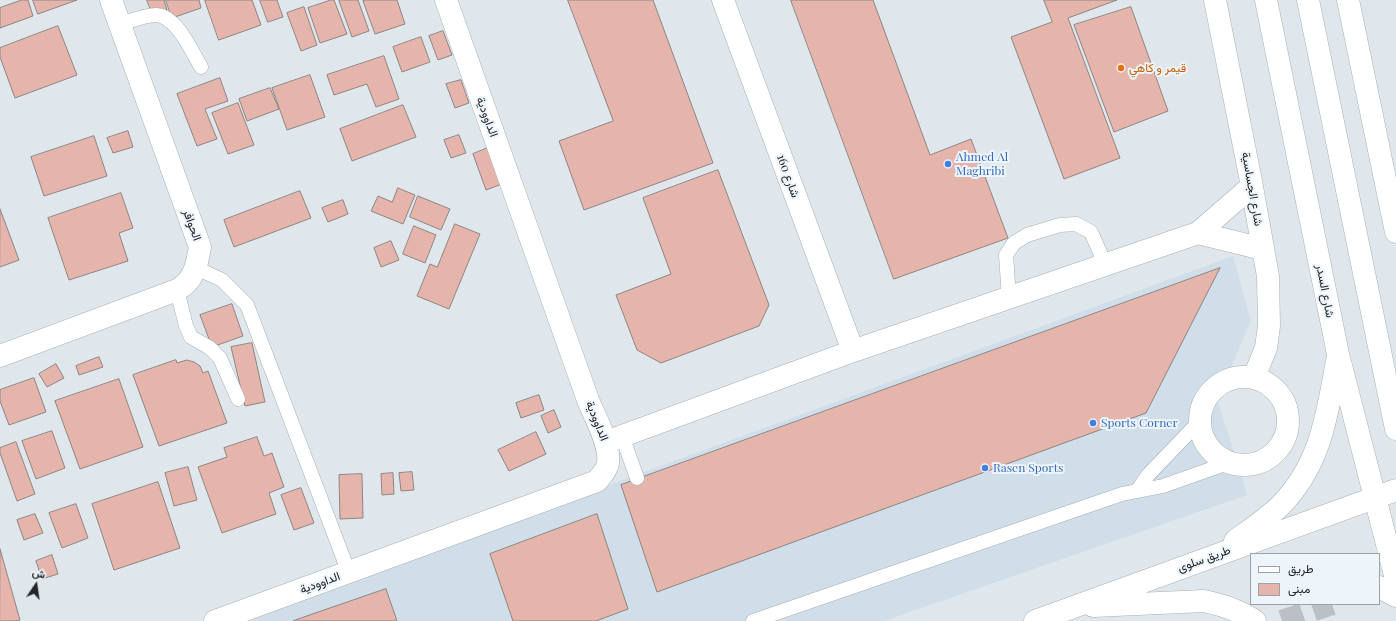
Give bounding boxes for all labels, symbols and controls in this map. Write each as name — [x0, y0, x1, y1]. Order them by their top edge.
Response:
place label: قيمر و كاهي — [1129, 61, 1186, 75]
marker: قيمر و كاهي — [1116, 63, 1126, 73]
street label: الداوودية — [473, 95, 501, 139]
place label: Ahmed Al Maghribi — [956, 150, 1008, 178]
street label: شارع الجساسية — [1238, 151, 1266, 227]
street label: شارع 160 — [774, 152, 802, 200]
marker: Ahmed Al Maghribi — [943, 159, 953, 169]
street label: الحوافر — [180, 207, 204, 243]
street label: شارع السدر — [1313, 263, 1337, 319]
street label: الداوودية — [583, 399, 611, 443]
place label: Sports Corner — [1101, 416, 1178, 430]
marker: Sports Corner — [1088, 418, 1098, 428]
place label: Rasen Sports — [993, 461, 1063, 475]
marker: Rasen Sports — [980, 463, 990, 473]
street label: طريق سلوى — [1175, 543, 1233, 575]
legend — [1250, 553, 1380, 605]
text: طريق — [1288, 560, 1313, 576]
text: ش — [31, 564, 47, 582]
north arrow — [16, 565, 56, 605]
street label: الداوودية — [298, 569, 342, 597]
text: مبنى — [1288, 580, 1310, 596]

